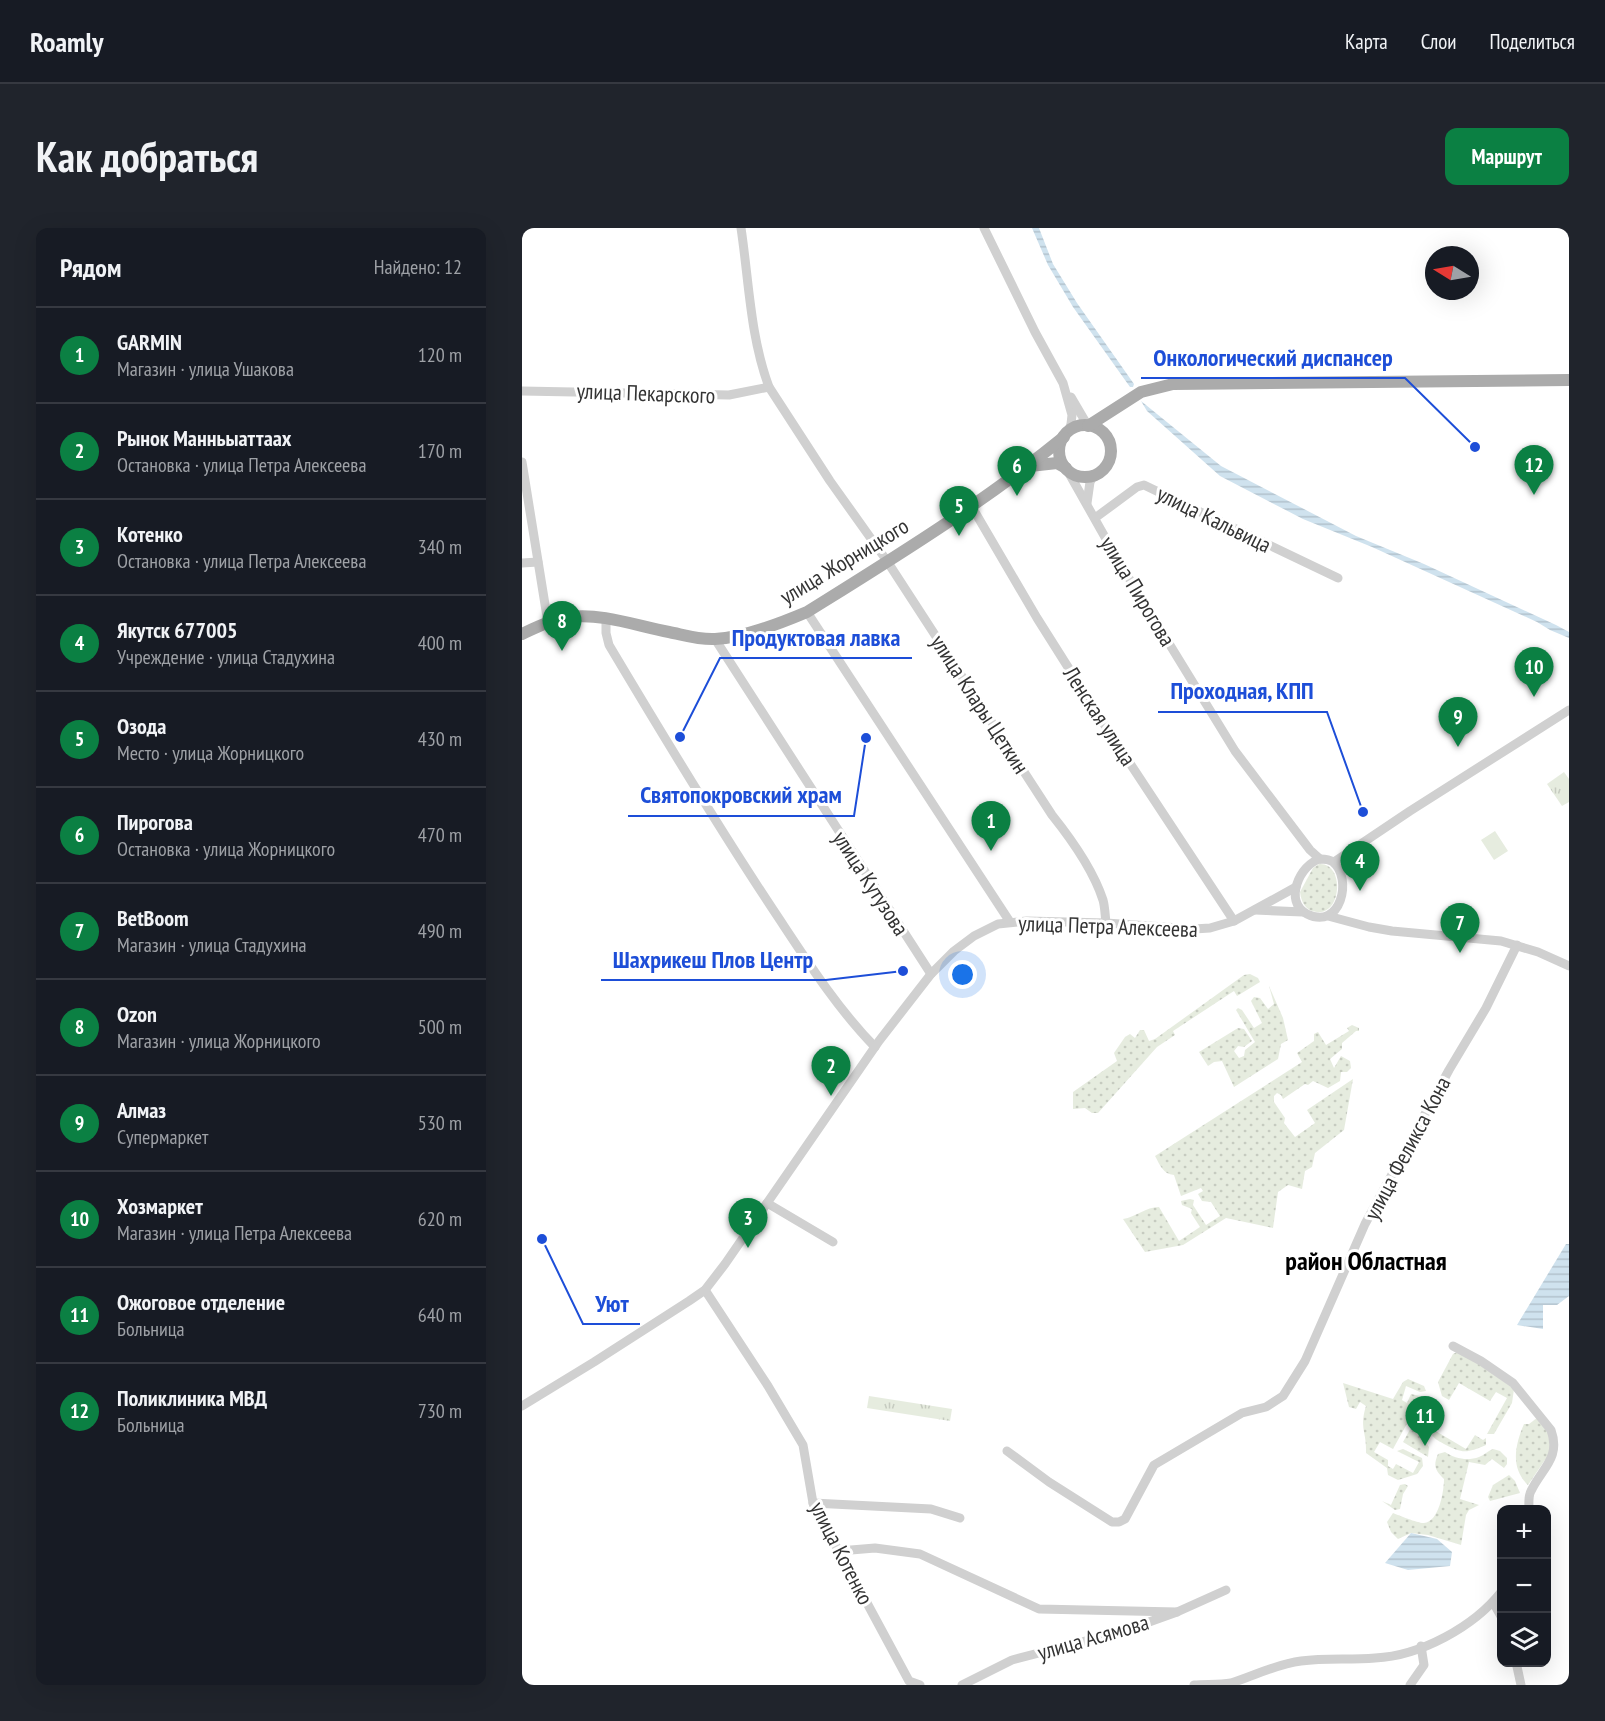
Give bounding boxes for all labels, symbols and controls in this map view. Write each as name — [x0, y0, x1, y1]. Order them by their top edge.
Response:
text: Roamly — [30, 23, 104, 60]
text: Карта — [1345, 28, 1388, 55]
text: Слои — [1421, 28, 1456, 55]
text: Поделиться — [1489, 28, 1575, 55]
button: Маршрут — [1445, 128, 1569, 185]
text: Как добраться — [36, 129, 258, 184]
north arrow — [1425, 246, 1479, 300]
text: Рядом — [60, 251, 121, 284]
text: Найдено: 12 — [374, 254, 462, 280]
text: GARMIN — [117, 328, 182, 356]
callout: Онкологический диспансер — [1141, 336, 1405, 378]
text: 1 — [75, 342, 84, 368]
text: 120 m — [418, 342, 462, 368]
text: Онкологический диспансер — [1153, 342, 1393, 373]
text: Магазин · улица Ушакова — [117, 356, 294, 382]
street label: улица Пекарского — [576, 377, 716, 409]
text: Рынок Манньыаттаах — [117, 424, 291, 452]
text: 2 — [75, 438, 84, 464]
text: 170 m — [418, 438, 462, 464]
pin: 6 — [998, 446, 1036, 496]
pin: 12 — [1514, 446, 1554, 495]
text: Остановка · улица Петра Алексеева — [117, 452, 366, 478]
street label: улица Кальвица — [1152, 479, 1276, 559]
pin: 5 — [940, 486, 978, 536]
street label: улица Жорницкого — [775, 512, 913, 610]
text: Котенко — [117, 520, 183, 548]
street label: улица Пирогова — [1094, 531, 1182, 651]
text: 3 — [75, 534, 84, 560]
text: 340 m — [418, 534, 462, 560]
text: Остановка · улица Петра Алексеева — [117, 548, 366, 574]
pin: 8 — [542, 602, 582, 651]
text: Якутск 677005 — [117, 616, 237, 644]
callout: Продуктовая лавка — [720, 616, 912, 658]
text: Продуктовая лавка — [732, 622, 900, 653]
street label: улица Клары Цеткин — [925, 629, 1035, 779]
text: 4 — [75, 630, 84, 656]
text: 400 m — [418, 630, 462, 656]
text: Учреждение · улица Стадухина — [117, 644, 335, 670]
pin: 10 — [1514, 648, 1554, 697]
street label: Ленская улица — [1057, 660, 1143, 771]
callout: Проходная, КПП — [1158, 670, 1327, 712]
text: Проходная, КПП — [1170, 675, 1314, 706]
pin: 9 — [1438, 698, 1478, 747]
text: Озода — [117, 712, 166, 740]
text: 5 — [75, 726, 84, 752]
text: 430 m — [418, 726, 462, 752]
text: Место · улица Жорницкого — [117, 740, 304, 766]
callout: Святопокровский храм — [628, 774, 854, 816]
text: Святопокровский храм — [640, 779, 842, 810]
pin: 1 — [972, 802, 1010, 851]
text: Пирогова — [117, 808, 193, 836]
text: 6 — [75, 822, 84, 848]
text: 470 m — [418, 822, 462, 848]
street label: улица Кутузова — [827, 825, 915, 941]
text: Остановка · улица Жорницкого — [117, 836, 335, 862]
pin: 4 — [1340, 842, 1380, 891]
text: BetBoom — [117, 904, 189, 932]
pin: 7 — [1440, 904, 1480, 953]
street label: улица Петра Алексеева — [1018, 909, 1198, 943]
text: 7 — [75, 918, 84, 944]
text: 490 m — [418, 918, 462, 944]
text: Магазин · улица Стадухина — [117, 932, 307, 958]
callout: Шахрикеш Плов Центр — [601, 938, 826, 980]
text: Шахрикеш Плов Центр — [613, 944, 813, 975]
your location — [948, 960, 977, 989]
text: Ozon — [117, 1000, 157, 1028]
text: 8 — [75, 1014, 84, 1040]
text: 500 m — [418, 1014, 462, 1040]
text: Магазин · улица Жорницкого — [117, 1028, 321, 1054]
pin: 2 — [812, 1046, 850, 1096]
street label: улица Феликса Кона — [1357, 1072, 1457, 1224]
text: Алмаз — [117, 1096, 166, 1124]
text: 9 — [75, 1110, 84, 1136]
text: 530 m — [418, 1110, 462, 1136]
text: Супермаркет — [117, 1124, 208, 1150]
text: Хозмаркет — [117, 1192, 203, 1220]
pin: 3 — [728, 1198, 768, 1248]
text: 10 — [70, 1206, 89, 1232]
text: 620 m — [418, 1206, 462, 1232]
text: Магазин · улица Петра Алексеева — [117, 1220, 352, 1246]
district label: район Областная — [1285, 1244, 1447, 1277]
callout: Уют — [583, 1282, 640, 1324]
text: Ожоговое отделение — [117, 1288, 285, 1316]
text: Уют — [594, 1288, 629, 1319]
text: 11 — [70, 1302, 89, 1328]
text: 640 m — [418, 1302, 462, 1328]
text: Больница — [117, 1316, 185, 1342]
text: Поликлиника МВД — [117, 1384, 267, 1412]
pin: 11 — [1406, 1396, 1444, 1446]
text: 12 — [70, 1398, 89, 1424]
text: 730 m — [418, 1398, 462, 1424]
text: Больница — [117, 1412, 185, 1438]
street label: улица Котенко — [804, 1497, 880, 1609]
map controls — [1497, 1505, 1551, 1667]
button: + — [1497, 1505, 1551, 1559]
button: − — [1497, 1559, 1551, 1613]
street label: улица Асямова — [1034, 1608, 1152, 1666]
button: layers — [1497, 1613, 1551, 1667]

